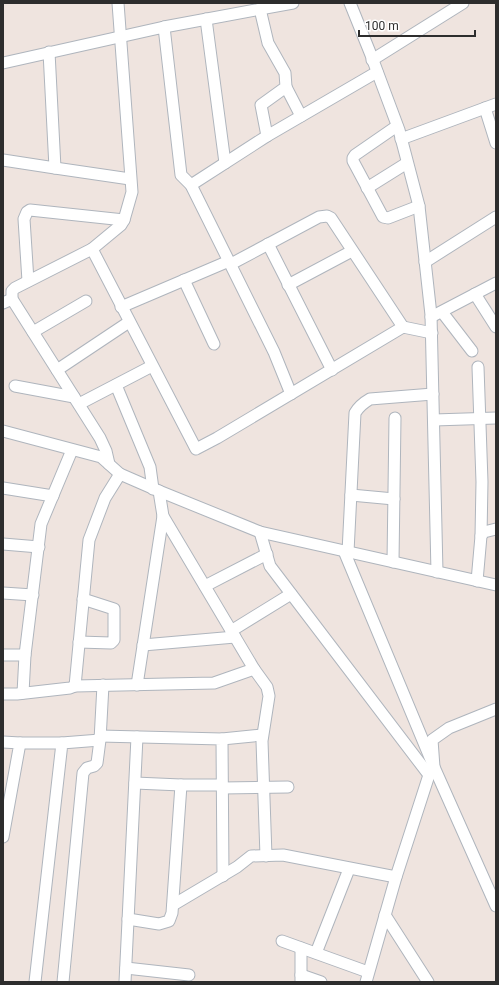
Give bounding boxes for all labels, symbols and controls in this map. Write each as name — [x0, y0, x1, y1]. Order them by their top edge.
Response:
scale bar — [359, 12, 475, 38]
text: 100 m — [365, 19, 399, 33]

